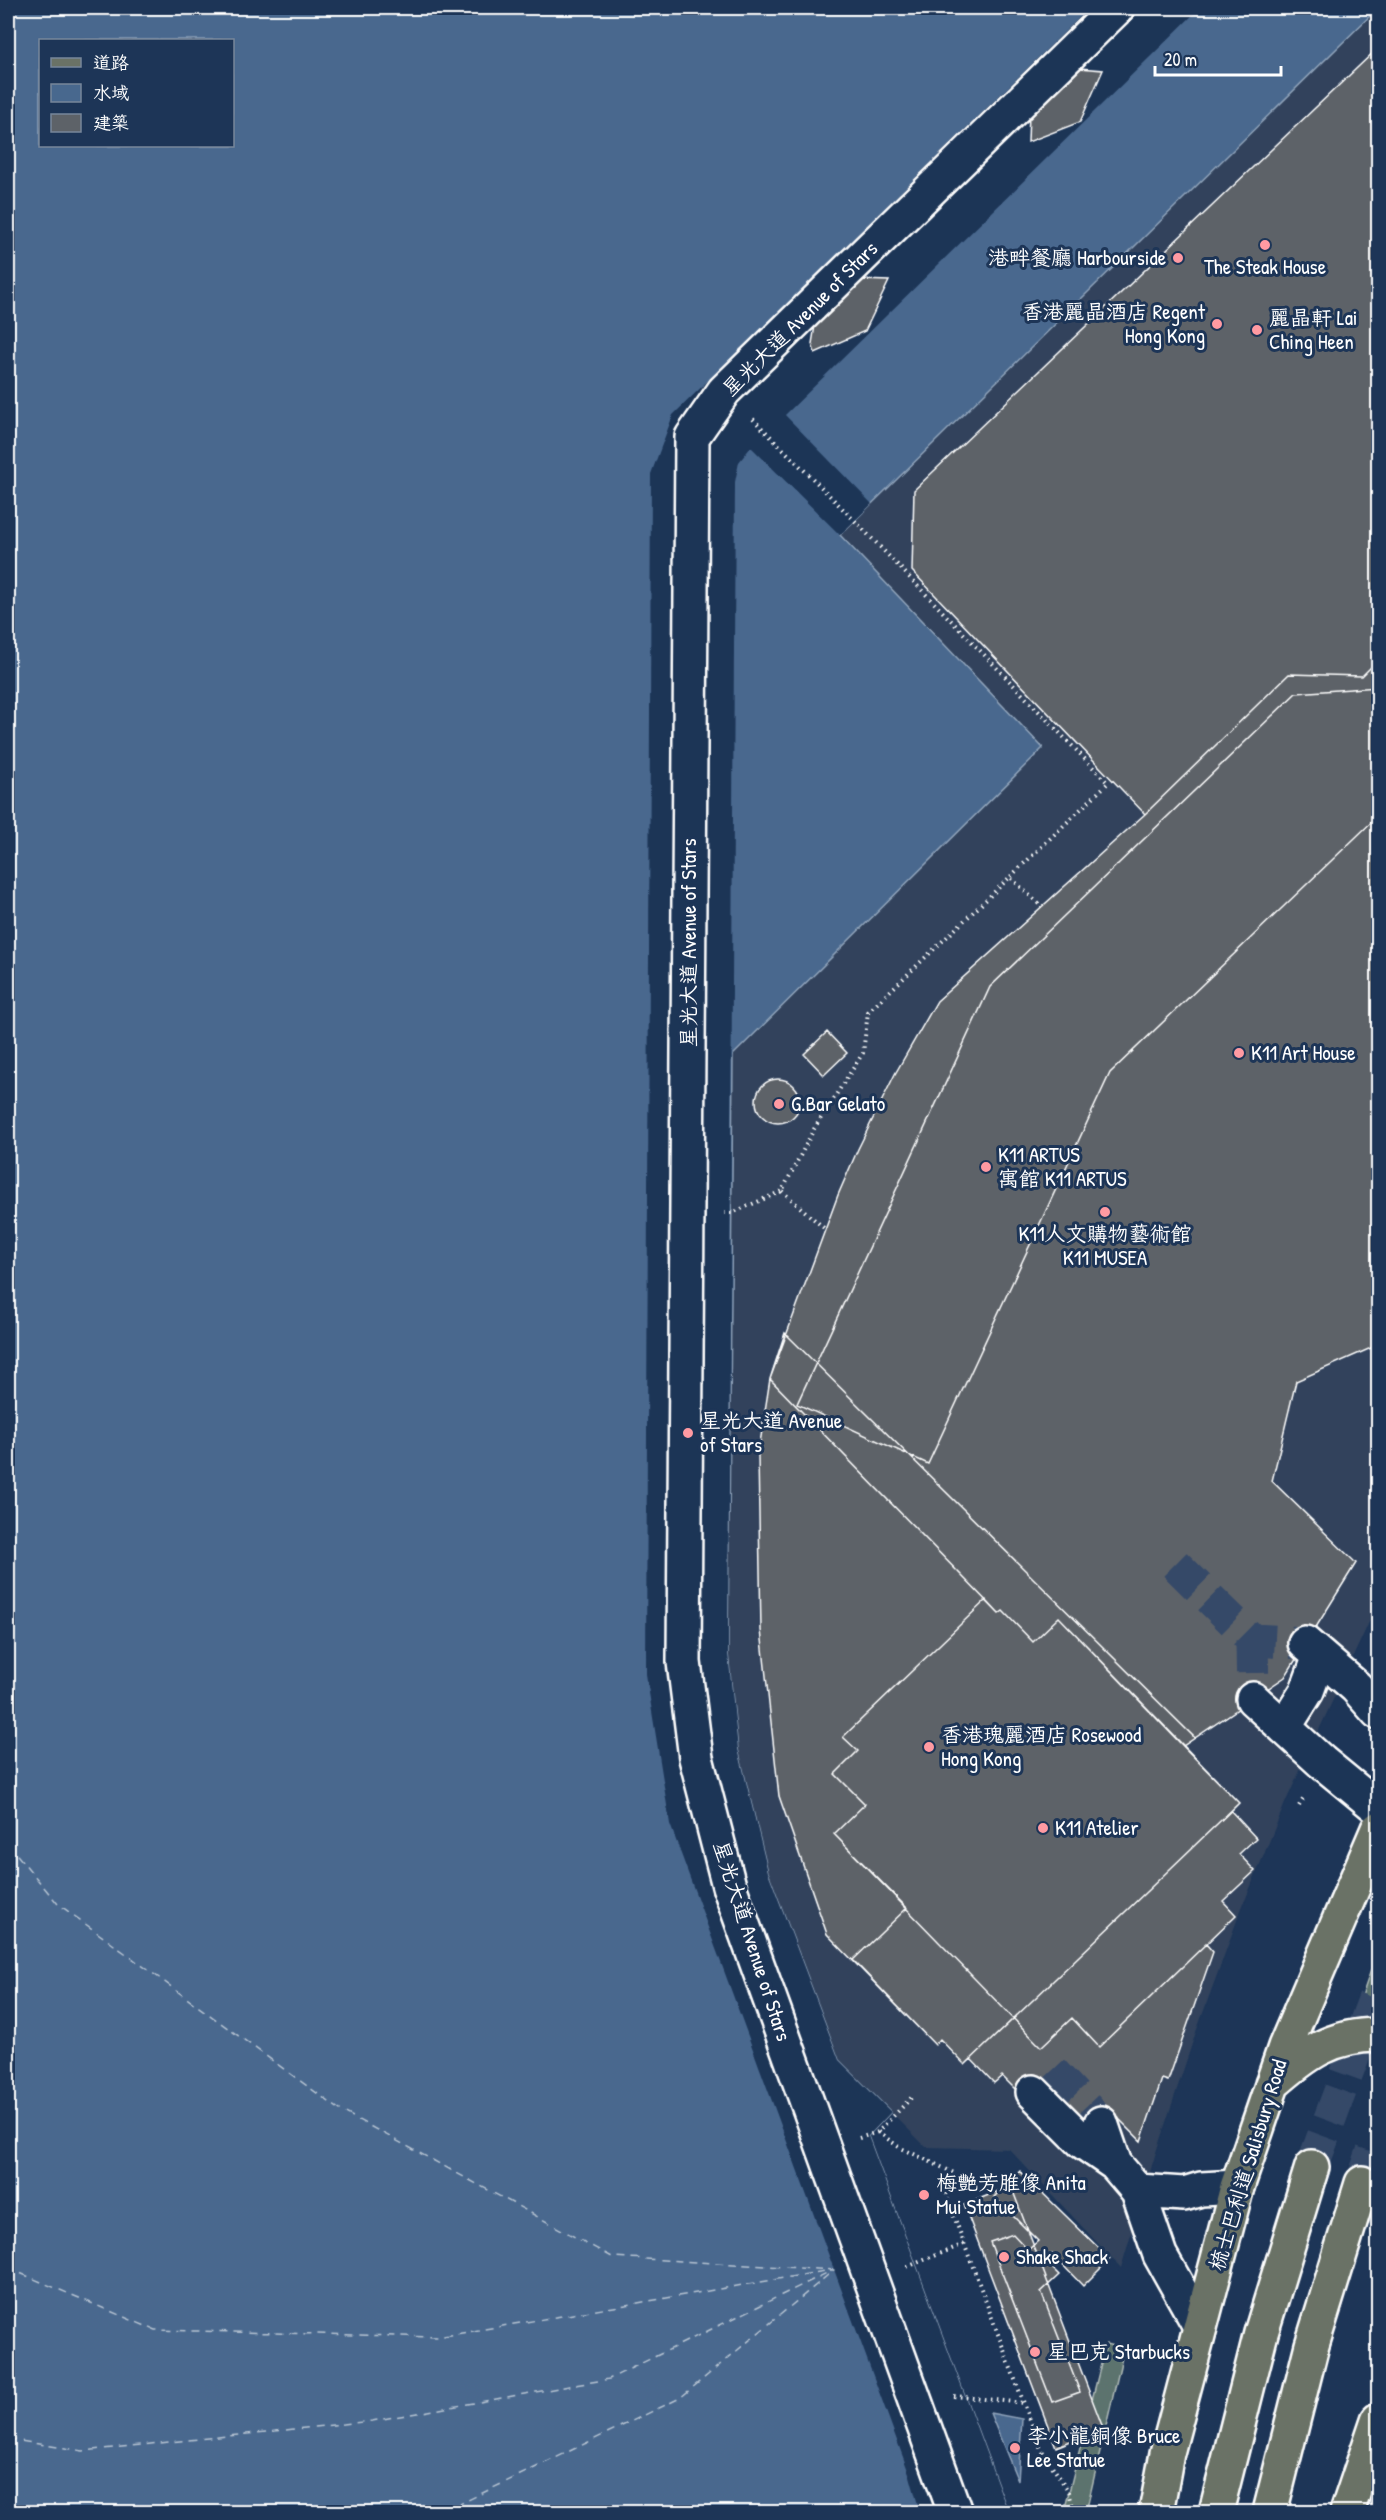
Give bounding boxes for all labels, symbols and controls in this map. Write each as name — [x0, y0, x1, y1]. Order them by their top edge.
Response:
legend — [39, 39, 234, 147]
scale bar — [1155, 39, 1281, 77]
text: 20 m — [1164, 47, 1197, 72]
text: 道路 — [93, 50, 129, 75]
text: 水域 — [93, 80, 129, 105]
text: 建築 — [93, 110, 129, 135]
street label: 星光大道 Avenue of Stars — [715, 234, 884, 403]
marker: The Steak House — [1258, 238, 1272, 252]
place label: 港畔餐廳 Harbourside — [988, 243, 1166, 272]
marker: 港畔餐廳 Harbourside — [1171, 251, 1185, 265]
place label: The Steak House — [1204, 252, 1326, 281]
place label: 香港麗晶酒店 Regent Hong Kong — [1022, 297, 1206, 350]
place label: 麗晶軒 Lai Ching Heen — [1269, 303, 1358, 356]
marker: 香港麗晶酒店 Regent Hong Kong — [1210, 317, 1224, 331]
marker: 麗晶軒 Lai Ching Heen — [1250, 323, 1264, 337]
street label: 星光大道 Avenue of Stars — [674, 838, 703, 1048]
place label: K11 Art House — [1251, 1038, 1356, 1067]
marker: K11 Art House — [1232, 1046, 1246, 1060]
place label: G.Bar Gelato — [791, 1089, 885, 1118]
marker: G.Bar Gelato — [772, 1097, 786, 1111]
place label: K11 ARTUS 寓館 K11 ARTUS — [998, 1140, 1127, 1193]
marker: K11 ARTUS 寓館 K11 ARTUS — [979, 1160, 993, 1174]
marker: K11人文購物藝術館 K11 MUSEA — [1098, 1205, 1112, 1219]
place label: K11人文購物藝術館 K11 MUSEA — [1018, 1219, 1192, 1272]
place label: 星光大道 Avenue of Stars — [700, 1406, 842, 1459]
marker: 星光大道 Avenue of Stars — [681, 1426, 695, 1440]
place label: 香港瑰麗酒店 Rosewood Hong Kong — [941, 1720, 1141, 1773]
marker: 香港瑰麗酒店 Rosewood Hong Kong — [922, 1740, 936, 1754]
place label: K11 Atelier — [1055, 1813, 1139, 1842]
marker: K11 Atelier — [1036, 1821, 1050, 1835]
street label: 星光大道 Avenue of Stars — [706, 1837, 799, 2045]
street label: 梳士巴利道 Salisbury Road — [1202, 2056, 1293, 2274]
place label: 梅艷芳脽像 Anita Mui Statue — [936, 2168, 1086, 2221]
marker: 梅艷芳脽像 Anita Mui Statue — [917, 2188, 931, 2202]
place label: Shake Shack — [1016, 2242, 1108, 2271]
marker: Shake Shack — [997, 2250, 1011, 2264]
place label: 星巴克 Starbucks — [1047, 2337, 1190, 2366]
marker: 星巴克 Starbucks — [1028, 2345, 1042, 2359]
place label: 李小龍銅像 Bruce Lee Statue — [1027, 2421, 1180, 2474]
marker: 李小龍銅像 Bruce Lee Statue — [1008, 2441, 1022, 2455]

